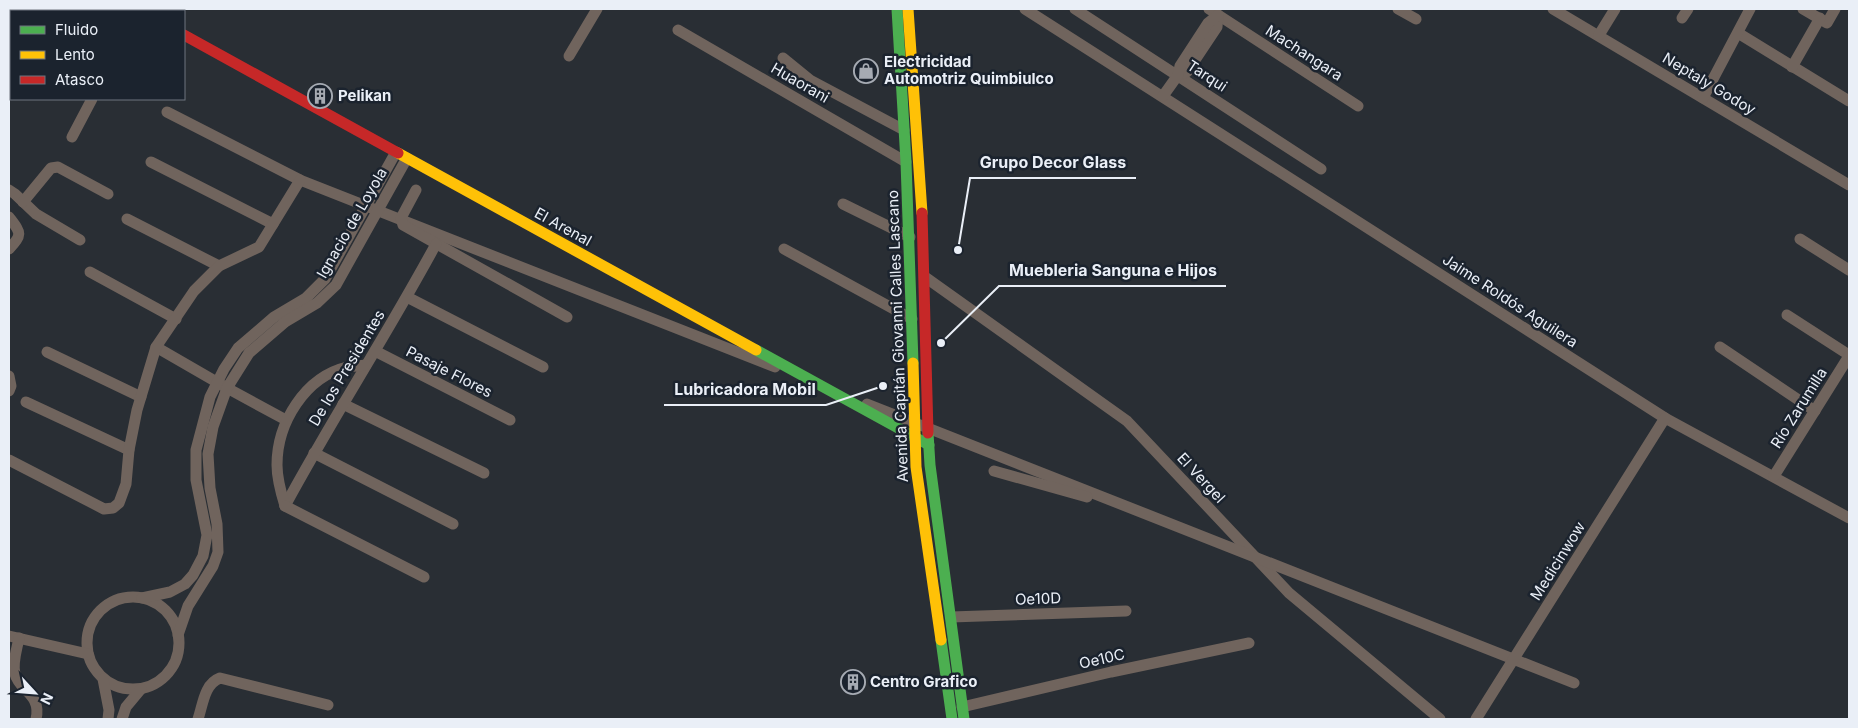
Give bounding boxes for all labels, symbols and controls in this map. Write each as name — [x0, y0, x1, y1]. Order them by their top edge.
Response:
legend — [10, 10, 185, 100]
text: Fluido — [55, 20, 98, 39]
street label: Machangara — [1262, 21, 1347, 85]
text: Lento — [55, 45, 95, 64]
street label: Neptaly Godoy — [1659, 48, 1760, 119]
place label: Electricidad Automotriz Quimbiulco — [884, 52, 1054, 88]
street label: Tarqui — [1184, 56, 1231, 96]
street label: Huaorani — [768, 58, 833, 107]
shop icon: Electricidad Automotriz Quimbiulco — [853, 58, 879, 84]
text: Atasco — [55, 70, 104, 89]
building icon: Pelikan — [307, 83, 333, 109]
place label: Pelikan — [338, 86, 391, 105]
callout: Grupo Decor Glass — [970, 147, 1136, 178]
text: Grupo Decor Glass — [980, 152, 1126, 172]
street label: Ignacio de Loyola — [312, 164, 391, 281]
street label: Avenida Capitán Giovanni Calles Lascano — [883, 190, 912, 482]
street label: El Arenal — [531, 203, 595, 250]
street label: Jaime Roldós Aguilera — [1439, 250, 1582, 351]
callout: Muebleria Sanguna e Hijos — [999, 255, 1226, 286]
text: Muebleria Sanguna e Hijos — [1009, 260, 1217, 280]
street label: De los Presidentes — [304, 306, 389, 429]
street label: Pasaje Flores — [403, 342, 496, 402]
street label: Río Zarumilla — [1766, 364, 1831, 452]
callout: Lubricadora Mobil — [664, 374, 826, 405]
text: Lubricadora Mobil — [674, 379, 816, 399]
street label: El Vergel — [1173, 448, 1230, 507]
street label: Medicinwow — [1526, 518, 1589, 604]
street label: Oe10D — [1015, 588, 1061, 609]
street label: Oe10C — [1077, 644, 1127, 673]
north arrow — [10, 668, 60, 718]
building icon: Centro Grafico — [840, 669, 866, 695]
place label: Centro Grafico — [870, 672, 977, 691]
text: N — [37, 690, 57, 707]

